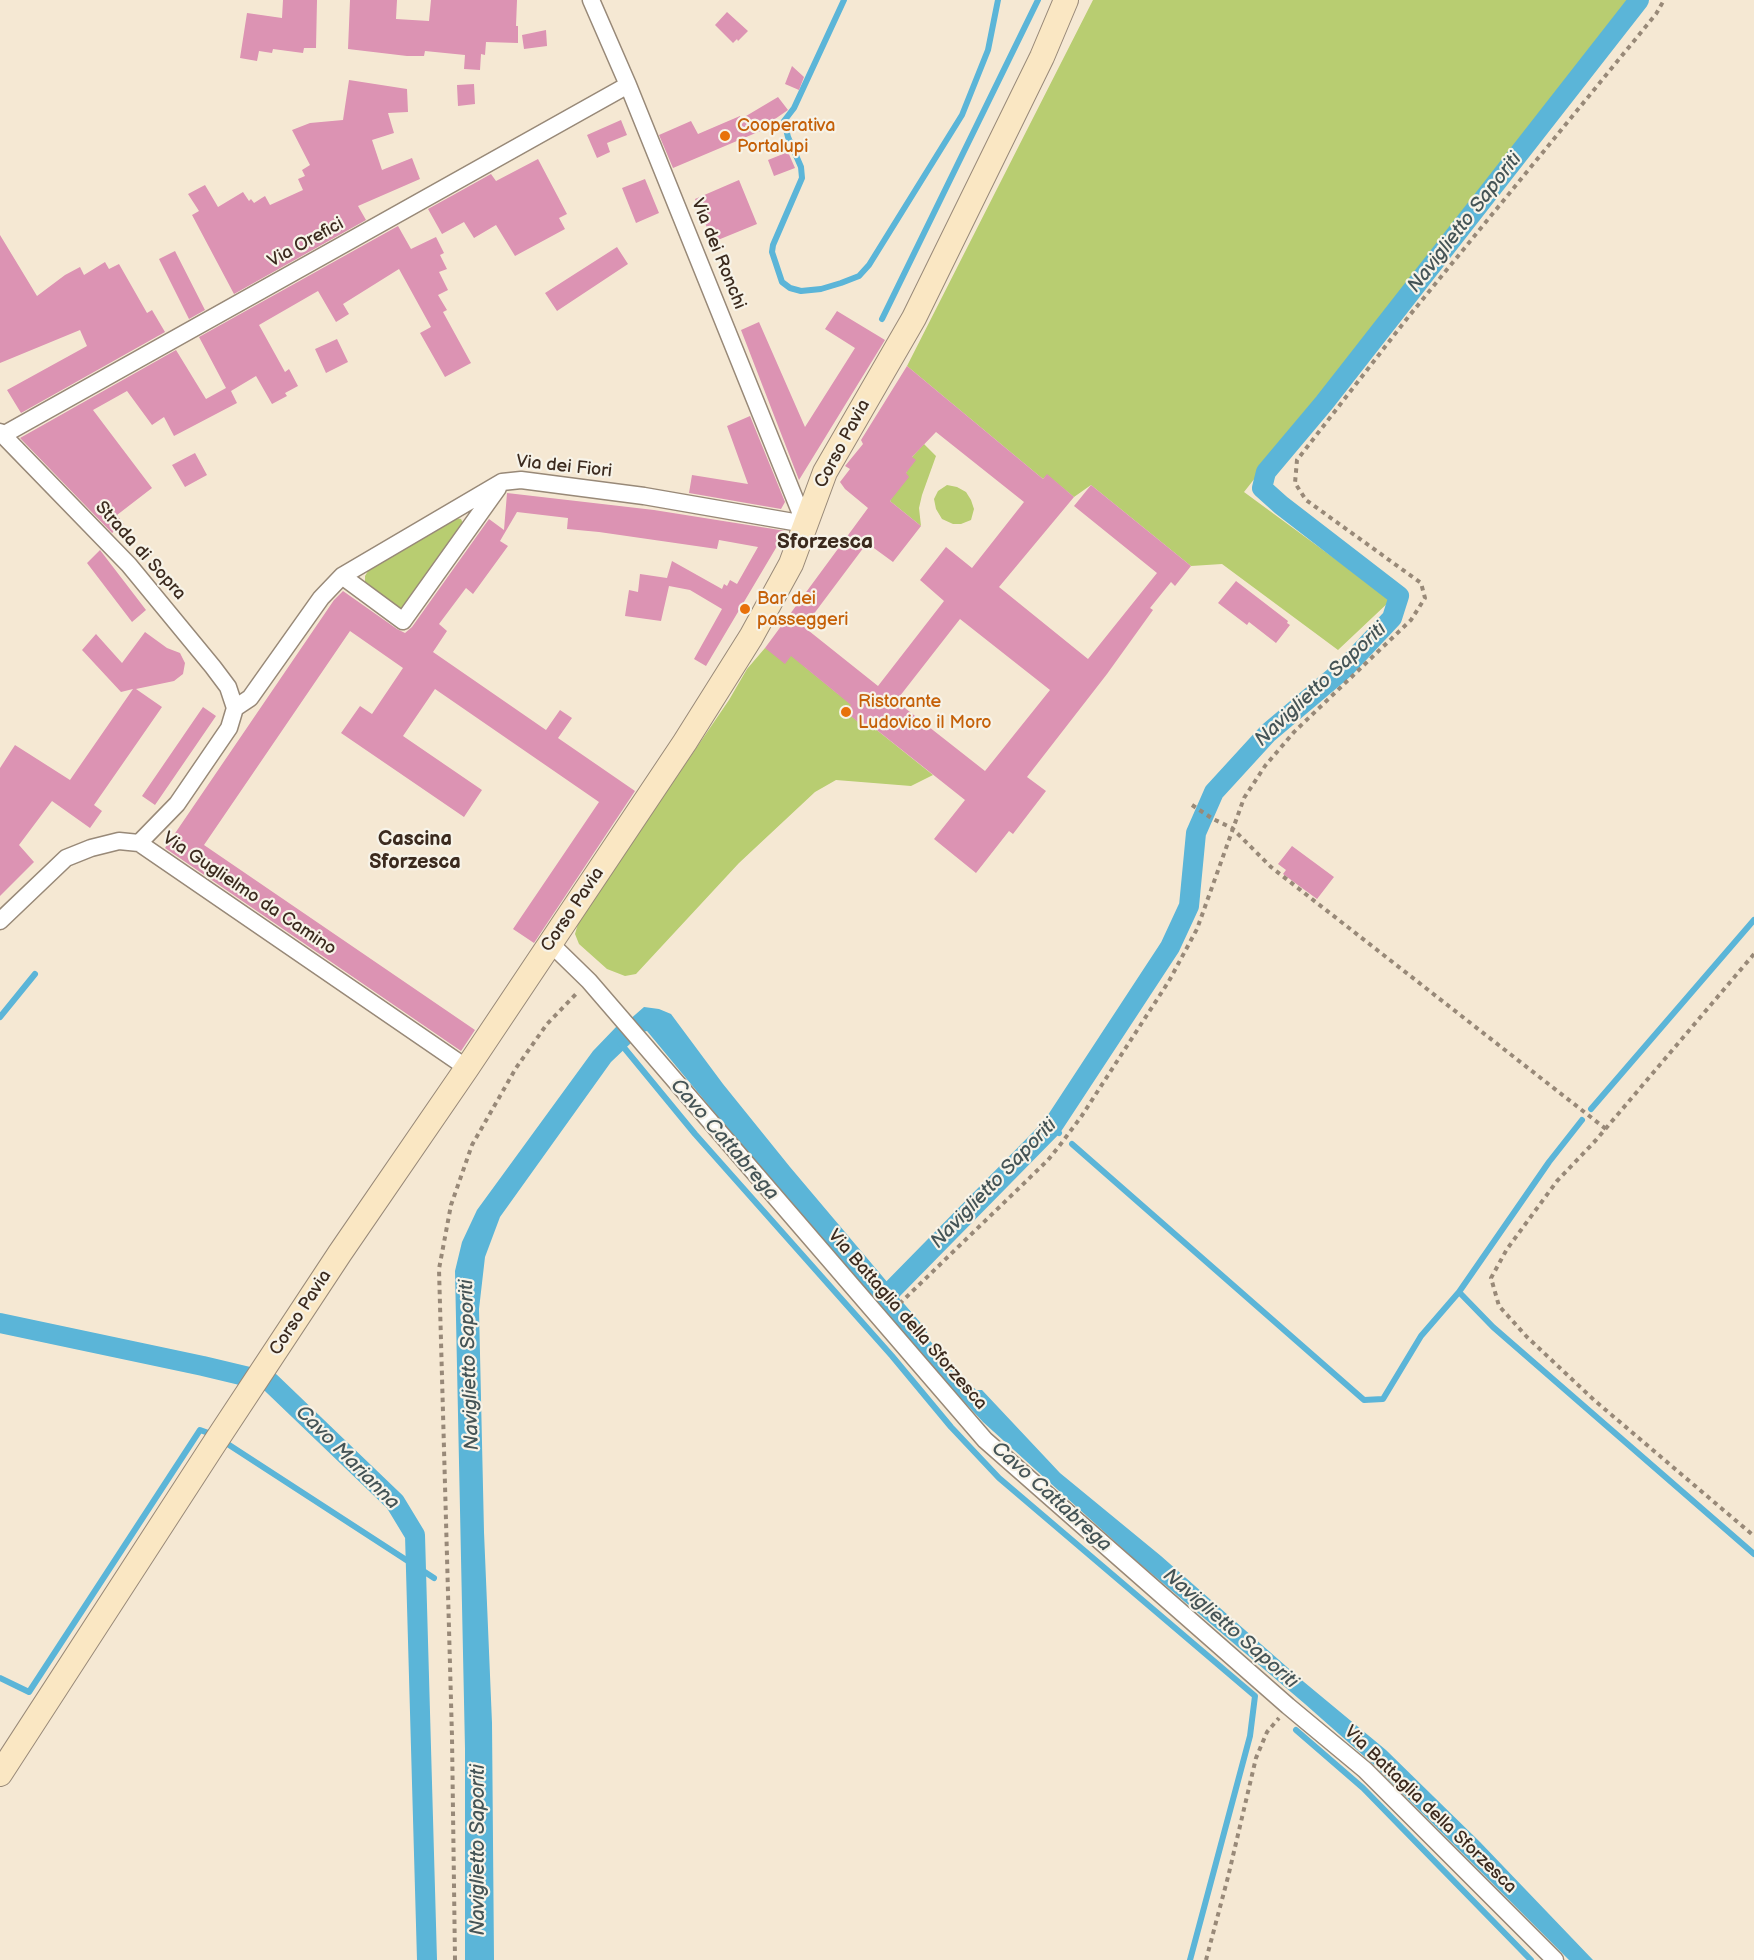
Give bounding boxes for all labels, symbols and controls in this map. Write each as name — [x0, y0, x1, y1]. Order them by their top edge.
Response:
place label: Cooperativa Portalupi — [737, 115, 835, 158]
marker: Cooperativa Portalupi — [718, 129, 732, 143]
water label: Naviglietto Saporiti — [1403, 148, 1527, 298]
street label: Via dei Ronchi — [686, 196, 750, 312]
street label: Via Orefici — [264, 213, 348, 273]
street label: Corso Pavia — [811, 396, 875, 492]
street label: Via dei Fiori — [515, 451, 613, 483]
street label: Strada di Sopra — [90, 497, 190, 605]
district label: Sforzesca — [777, 530, 873, 556]
place label: Bar dei passeggeri — [757, 588, 848, 630]
marker: Bar dei passeggeri — [738, 602, 752, 616]
water label: Naviglietto Saporiti — [1250, 618, 1392, 752]
place label: Ristorante Ludovico il Moro — [858, 691, 992, 734]
marker: Ristorante Ludovico il Moro — [839, 705, 853, 719]
street label: Via Guglielmo da Camino — [158, 828, 340, 960]
district label: Cascina Sforzesca — [369, 828, 461, 875]
street label: Corso Pavia — [537, 864, 609, 956]
water label: Cavo Cattabrega — [665, 1074, 783, 1206]
water label: Naviglietto Saporiti — [926, 1114, 1062, 1254]
street label: Via Battaglia della Sforzesca — [823, 1225, 991, 1415]
street label: Corso Pavia — [265, 1266, 337, 1360]
water label: Naviglietto Saporiti — [455, 1279, 485, 1451]
water label: Cavo Marianna — [290, 1401, 404, 1515]
water label: Cavo Cattabrega — [986, 1437, 1116, 1557]
water label: Naviglietto Saporiti — [1158, 1564, 1302, 1694]
street label: Via Battaglia della Sforzesca — [1339, 1722, 1521, 1898]
water label: Naviglietto Saporiti — [467, 1764, 491, 1936]

